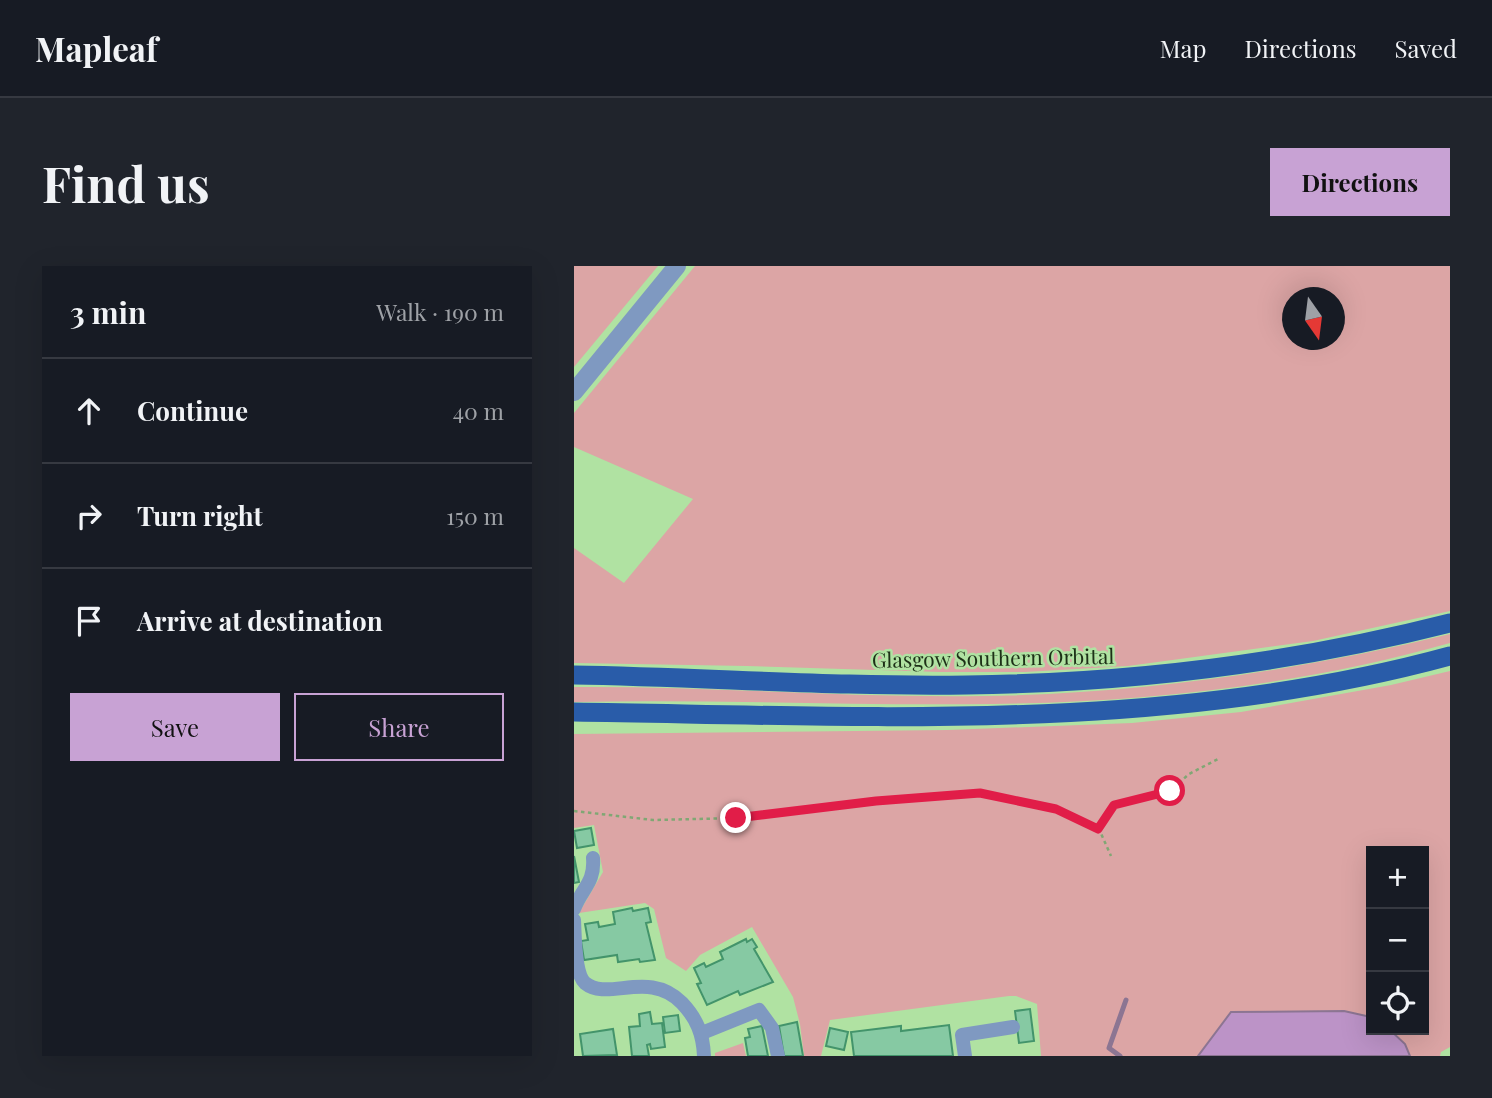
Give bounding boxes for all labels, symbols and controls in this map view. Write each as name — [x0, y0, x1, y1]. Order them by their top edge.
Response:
text: Mapleaf — [35, 26, 158, 70]
text: Map — [1160, 32, 1206, 64]
text: Directions — [1244, 32, 1357, 64]
text: Saved — [1395, 32, 1457, 64]
button: Directions — [1270, 148, 1450, 216]
text: Find us — [42, 150, 210, 215]
north arrow — [1282, 287, 1345, 350]
text: 3 min — [70, 292, 146, 332]
text: Walk · 190 m — [376, 296, 504, 327]
icon: ahead — [70, 392, 108, 430]
text: Continue — [137, 393, 248, 428]
text: 40 m — [453, 395, 504, 426]
icon: right — [70, 497, 108, 535]
text: Turn right — [137, 498, 263, 533]
text: 150 m — [446, 500, 504, 531]
icon: arrive — [70, 602, 108, 640]
text: Arrive at destination — [137, 603, 383, 638]
street label: Glasgow Southern Orbital — [872, 641, 1114, 673]
button: Save — [70, 693, 280, 761]
button: Share — [294, 693, 504, 761]
route start — [1154, 775, 1185, 806]
route end — [720, 802, 751, 833]
map controls — [1366, 846, 1429, 1035]
button: + — [1366, 846, 1429, 909]
button: − — [1366, 909, 1429, 972]
button: locate — [1366, 972, 1429, 1035]

